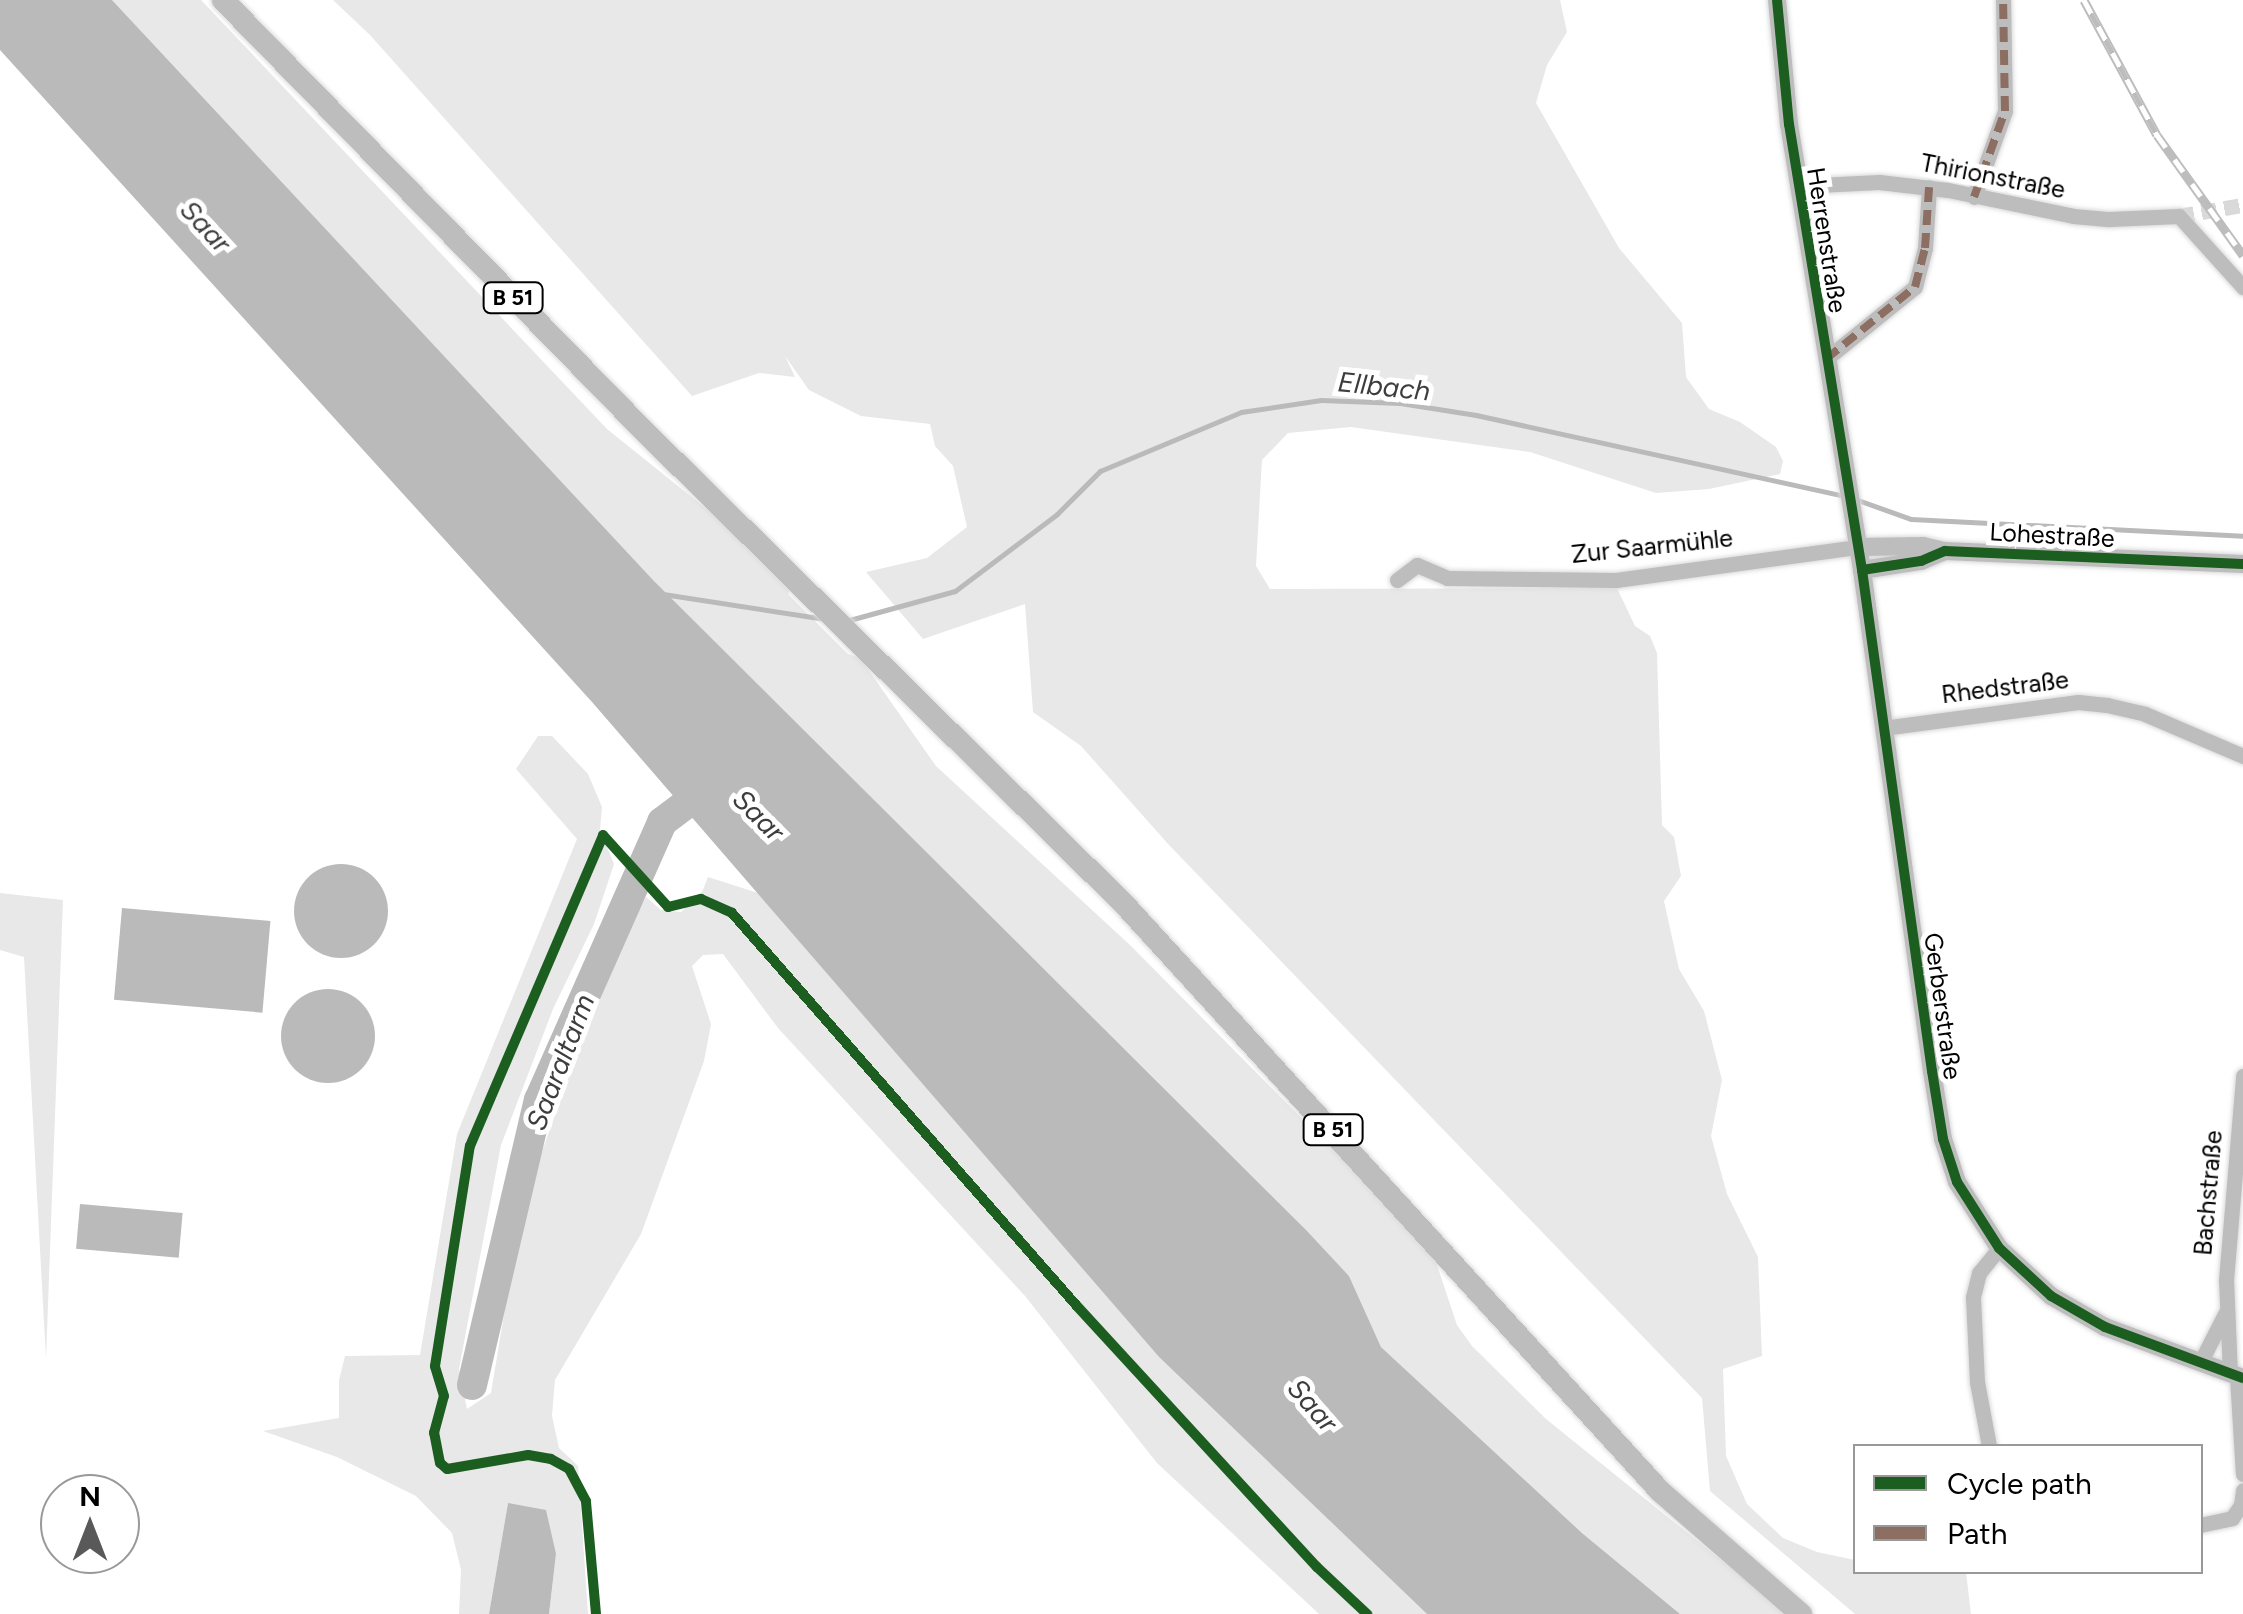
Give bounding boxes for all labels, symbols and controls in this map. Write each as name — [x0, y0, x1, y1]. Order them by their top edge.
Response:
street label: Thirionstraße — [1918, 147, 2068, 205]
street label: Herrenstraße — [1801, 165, 1853, 315]
water label: Saar — [173, 193, 239, 259]
road number: B 51 — [480, 281, 546, 315]
water label: Ellbach — [1336, 364, 1432, 408]
street label: Lohestraße — [1989, 517, 2115, 553]
street label: Zur Saarmühle — [1570, 523, 1734, 569]
street label: Rhedstraße — [1940, 664, 2070, 710]
water label: Saar — [726, 782, 792, 848]
street label: Gerberstraße — [1918, 931, 1968, 1081]
water label: Saaraltarm — [519, 989, 601, 1135]
road number: B 51 — [1300, 1113, 1366, 1147]
street label: Bachstraße — [2188, 1129, 2228, 1257]
water label: Saar — [1281, 1371, 1345, 1439]
legend — [1853, 1444, 2203, 1574]
text: Cycle path — [1947, 1465, 2092, 1502]
north arrow — [40, 1474, 140, 1574]
text: N — [79, 1479, 101, 1513]
text: Path — [1947, 1515, 2007, 1552]

